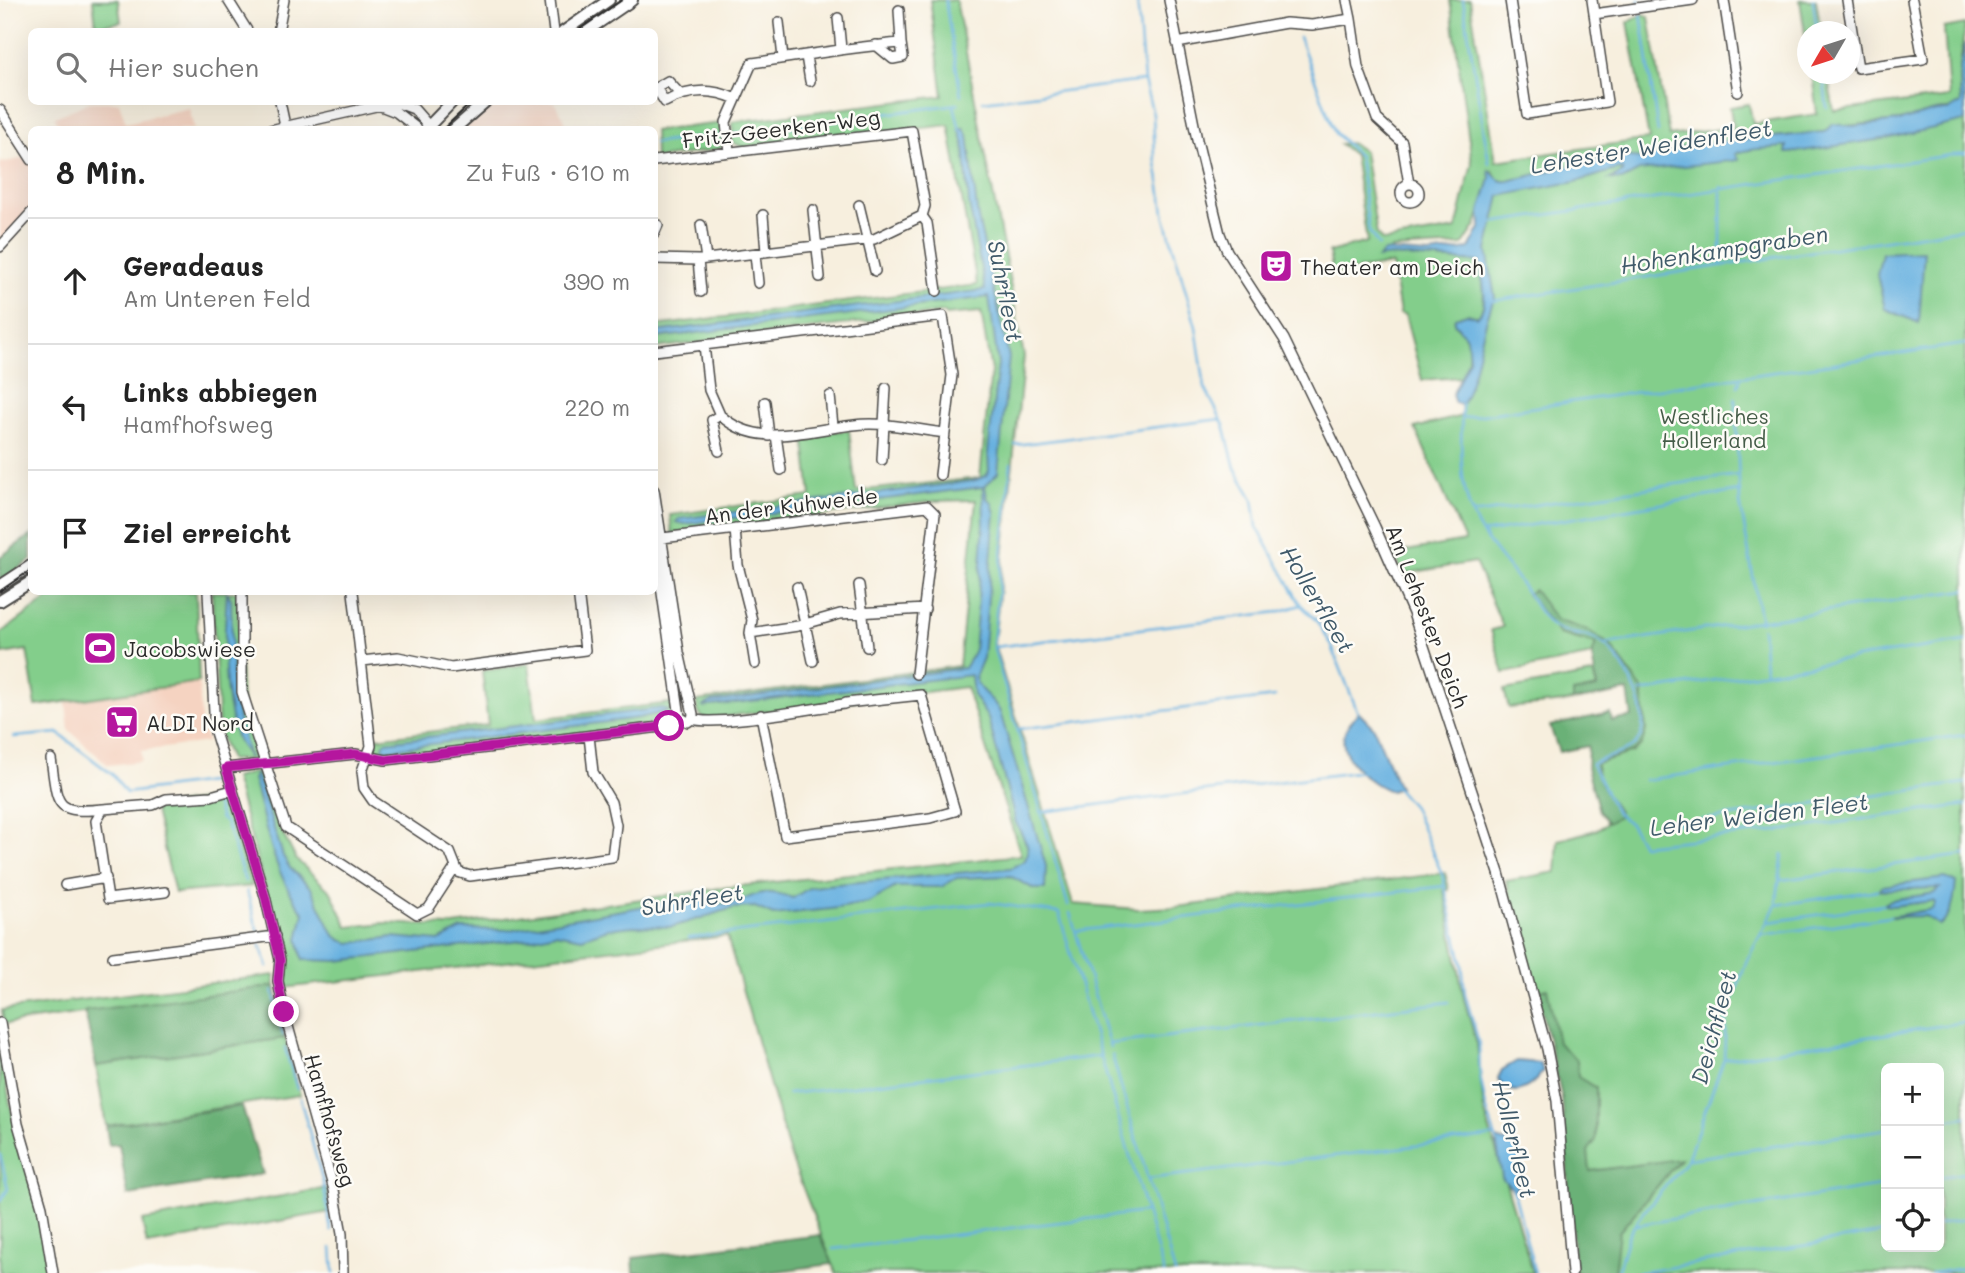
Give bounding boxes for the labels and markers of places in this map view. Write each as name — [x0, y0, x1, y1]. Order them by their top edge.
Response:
theatre icon: Theater am Deich — [1257, 247, 1295, 285]
place label: Theater am Deich — [1300, 253, 1484, 280]
sports icon: Jacobswiese — [81, 629, 119, 667]
place label: Jacobswiese — [124, 635, 256, 662]
supermarket icon: ALDI Nord — [103, 703, 141, 741]
place label: ALDI Nord — [146, 709, 254, 736]

